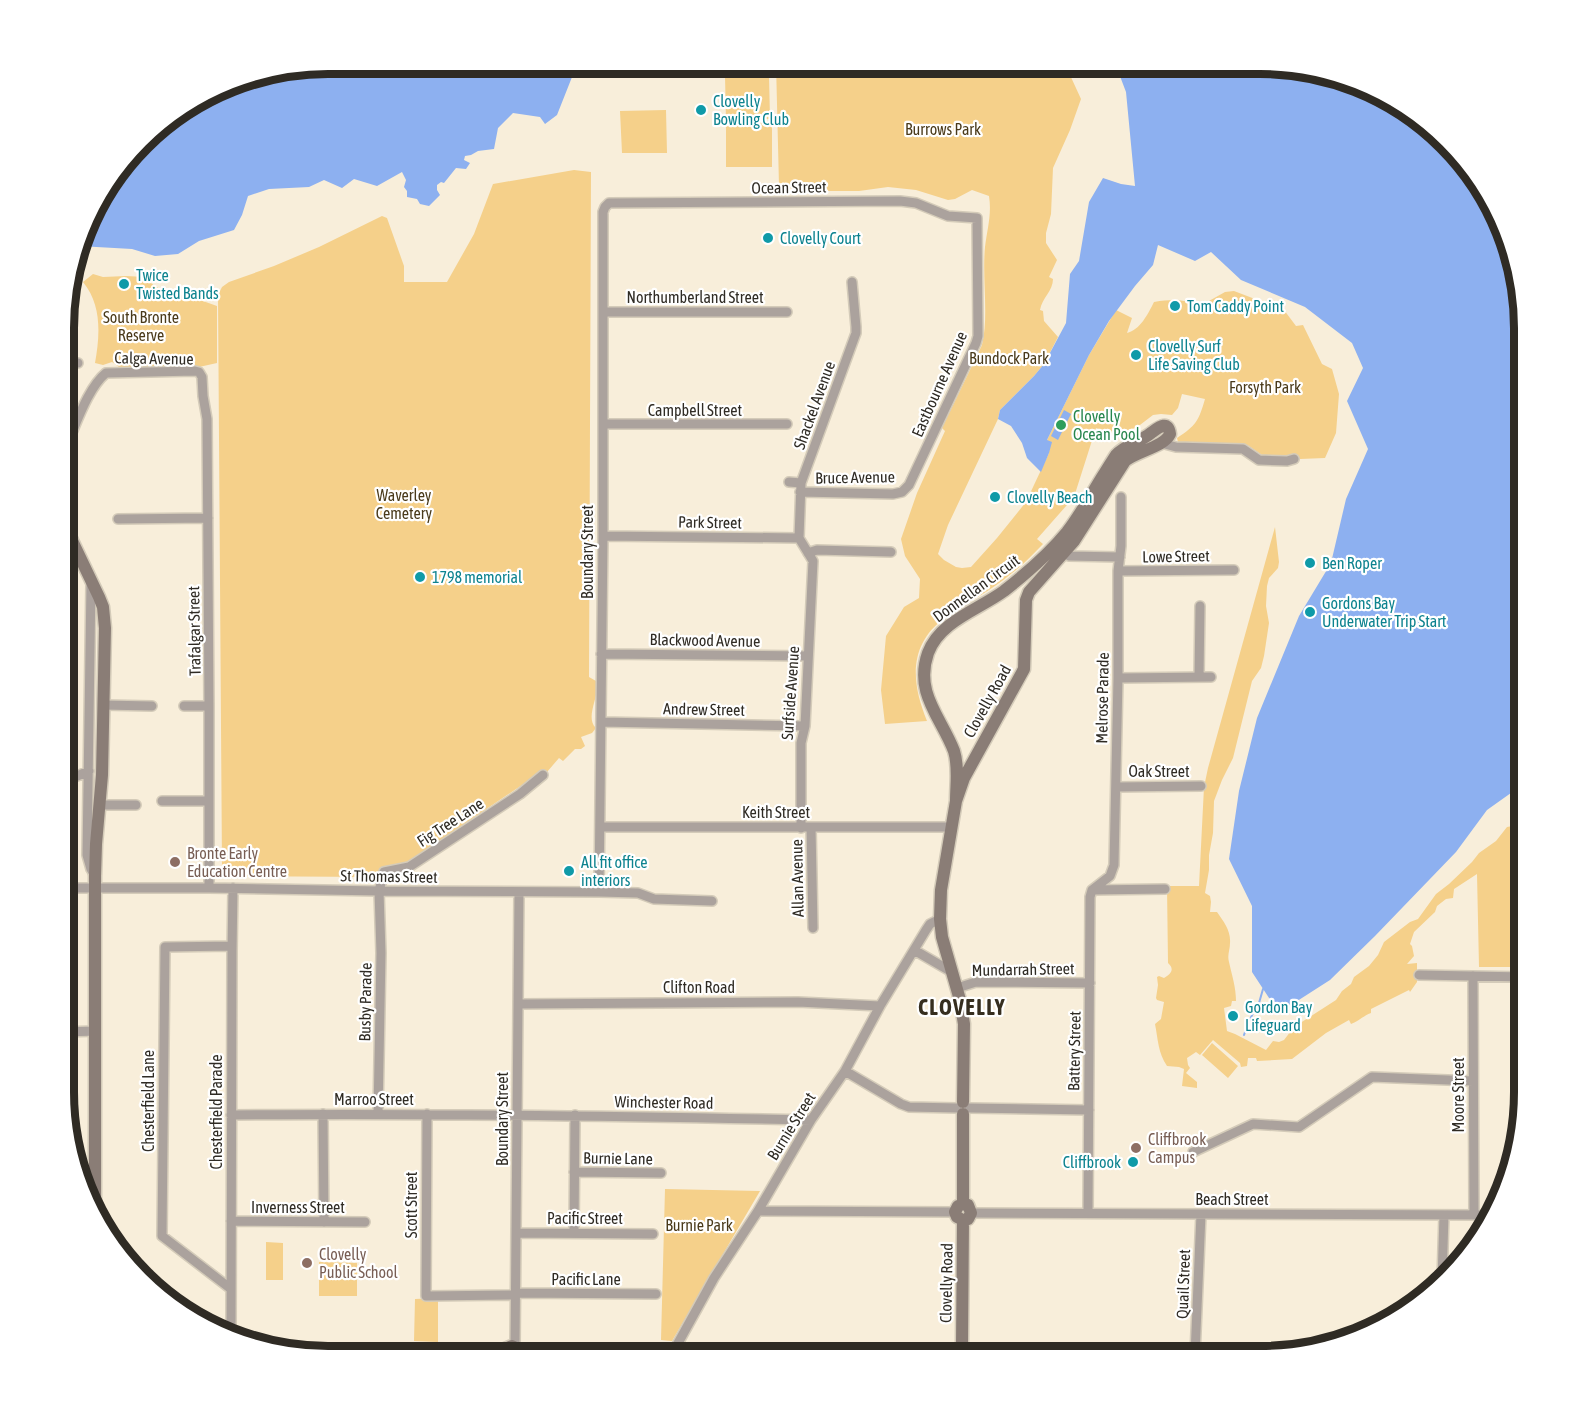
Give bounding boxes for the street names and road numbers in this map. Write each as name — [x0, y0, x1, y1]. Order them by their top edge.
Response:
street label: Ocean Street — [751, 177, 827, 197]
street label: Northumberland Street — [626, 288, 764, 306]
street label: Eastbourne Avenue — [908, 328, 970, 440]
street label: Calga Avenue — [114, 348, 194, 369]
street label: Shackel Avenue — [790, 358, 838, 452]
street label: Campbell Street — [648, 401, 743, 420]
street label: Bruce Avenue — [815, 467, 895, 487]
street label: Boundary Street — [578, 505, 597, 599]
street label: Park Street — [678, 512, 743, 532]
street label: Lowe Street — [1142, 546, 1210, 566]
street label: Donnellan Circuit — [929, 550, 1023, 625]
street label: Trafalgar Street — [184, 586, 205, 676]
street label: Blackwood Avenue — [649, 630, 761, 650]
street label: Surfside Avenue — [778, 645, 802, 741]
street label: Melrose Parade — [1092, 652, 1112, 744]
street label: Clovelly Road — [960, 662, 1015, 741]
street label: Andrew Street — [663, 699, 745, 719]
street label: Oak Street — [1128, 762, 1190, 780]
street label: Fig Tree Lane — [414, 794, 487, 851]
street label: Keith Street — [742, 803, 810, 821]
street label: Allan Avenue — [787, 839, 807, 917]
street label: St Thomas Street — [340, 866, 438, 886]
street label: Mundarrah Street — [971, 959, 1075, 979]
street label: Busby Parade — [355, 962, 376, 1042]
street label: Clifton Road — [663, 978, 735, 996]
street label: Battery Street — [1064, 1010, 1085, 1091]
street label: Chesterfield Lane — [139, 1050, 157, 1152]
street label: Chesterfield Parade — [207, 1054, 225, 1170]
street label: Moore Street — [1449, 1057, 1467, 1133]
street label: Boundary Street — [493, 1072, 512, 1166]
street label: Burnie Street — [763, 1089, 819, 1163]
street label: Marroo Street — [334, 1090, 414, 1108]
street label: Winchester Road — [614, 1092, 714, 1112]
street label: Burnie Lane — [583, 1148, 653, 1168]
street label: Scott Street — [402, 1171, 420, 1238]
street label: Beach Street — [1195, 1190, 1269, 1208]
street label: Inverness Street — [251, 1198, 345, 1216]
street label: Pacific Street — [547, 1209, 623, 1227]
street label: Clovelly Road — [936, 1243, 957, 1323]
street label: Quail Street — [1173, 1248, 1193, 1319]
street label: Pacific Lane — [551, 1270, 621, 1288]

